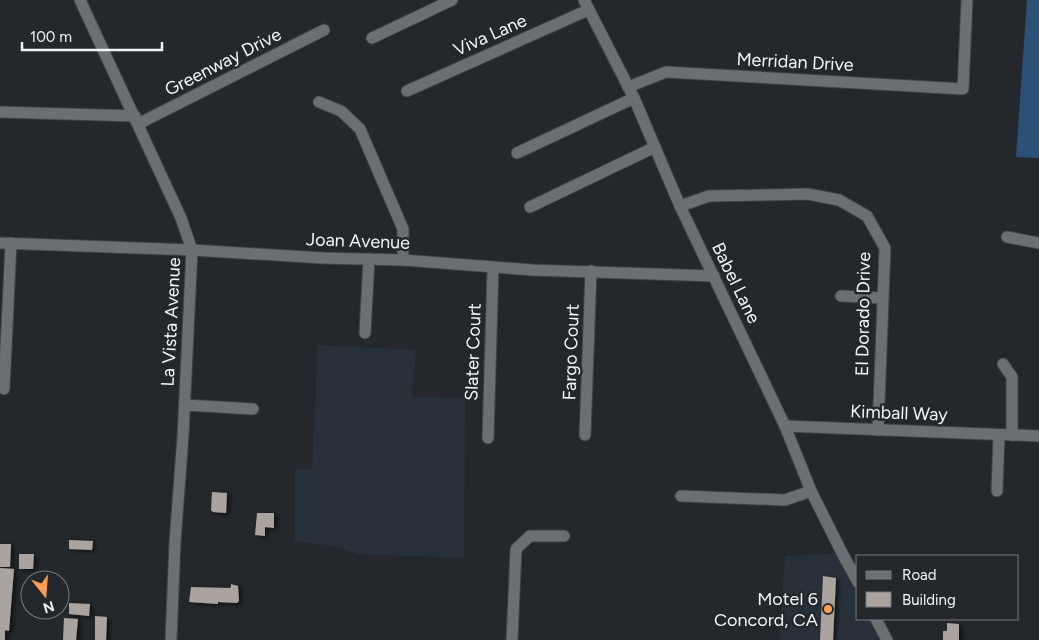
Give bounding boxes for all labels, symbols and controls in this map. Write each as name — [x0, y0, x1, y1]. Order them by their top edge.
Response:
street label: Viva Lane — [450, 9, 530, 61]
scale bar — [22, 20, 162, 52]
street label: Greenway Drive — [161, 23, 285, 101]
text: 100 m — [30, 28, 72, 46]
street label: Merridan Drive — [736, 48, 854, 76]
street label: Joan Avenue — [306, 228, 411, 254]
street label: Babel Lane — [707, 239, 765, 327]
street label: El Dorado Drive — [851, 252, 875, 376]
street label: La Vista Avenue — [157, 257, 185, 387]
street label: Slater Court — [460, 303, 486, 401]
street label: Fargo Court — [558, 303, 584, 401]
street label: Kimball Way — [850, 400, 949, 426]
legend — [856, 555, 1019, 620]
text: Road — [902, 566, 937, 584]
north arrow — [20, 570, 70, 620]
place label: Motel 6 Concord, CA — [714, 588, 818, 631]
text: Building — [902, 591, 956, 609]
text: N — [41, 597, 56, 617]
marker: Motel 6 Concord, CA — [822, 603, 834, 615]

